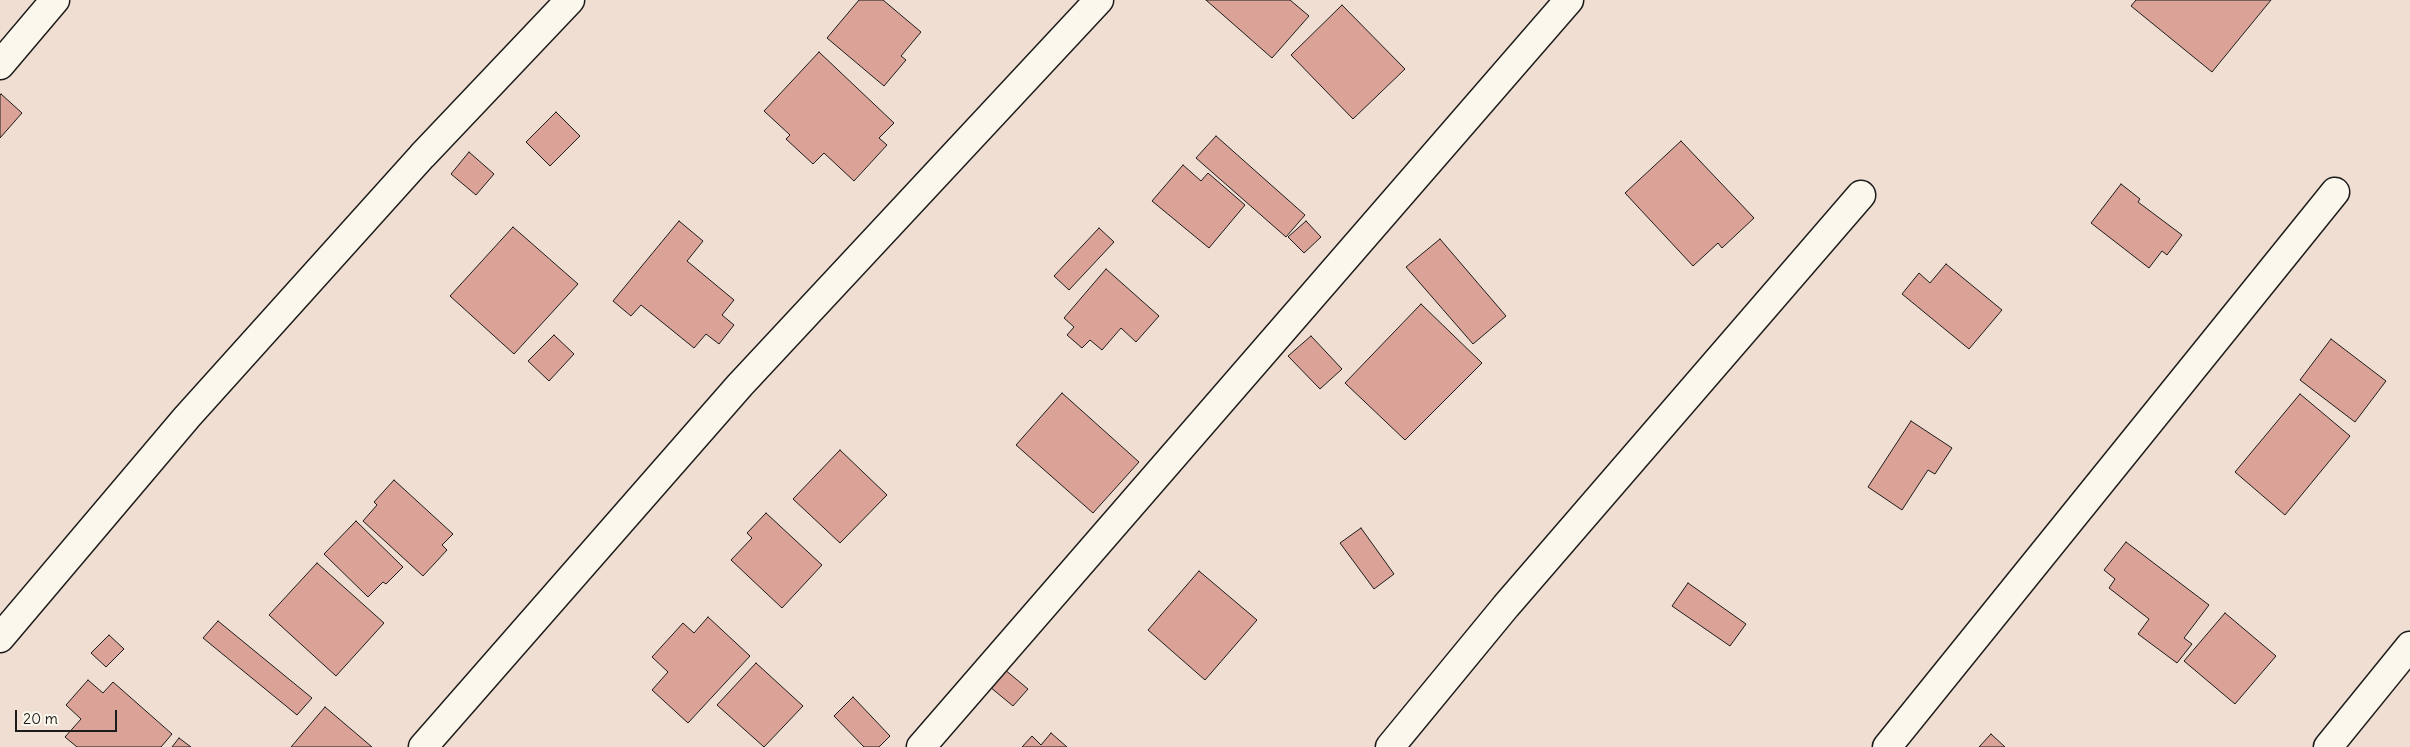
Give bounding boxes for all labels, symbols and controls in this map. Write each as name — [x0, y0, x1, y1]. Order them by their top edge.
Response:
scale bar — [18, 700, 120, 732]
text: 20 m — [23, 709, 58, 728]

